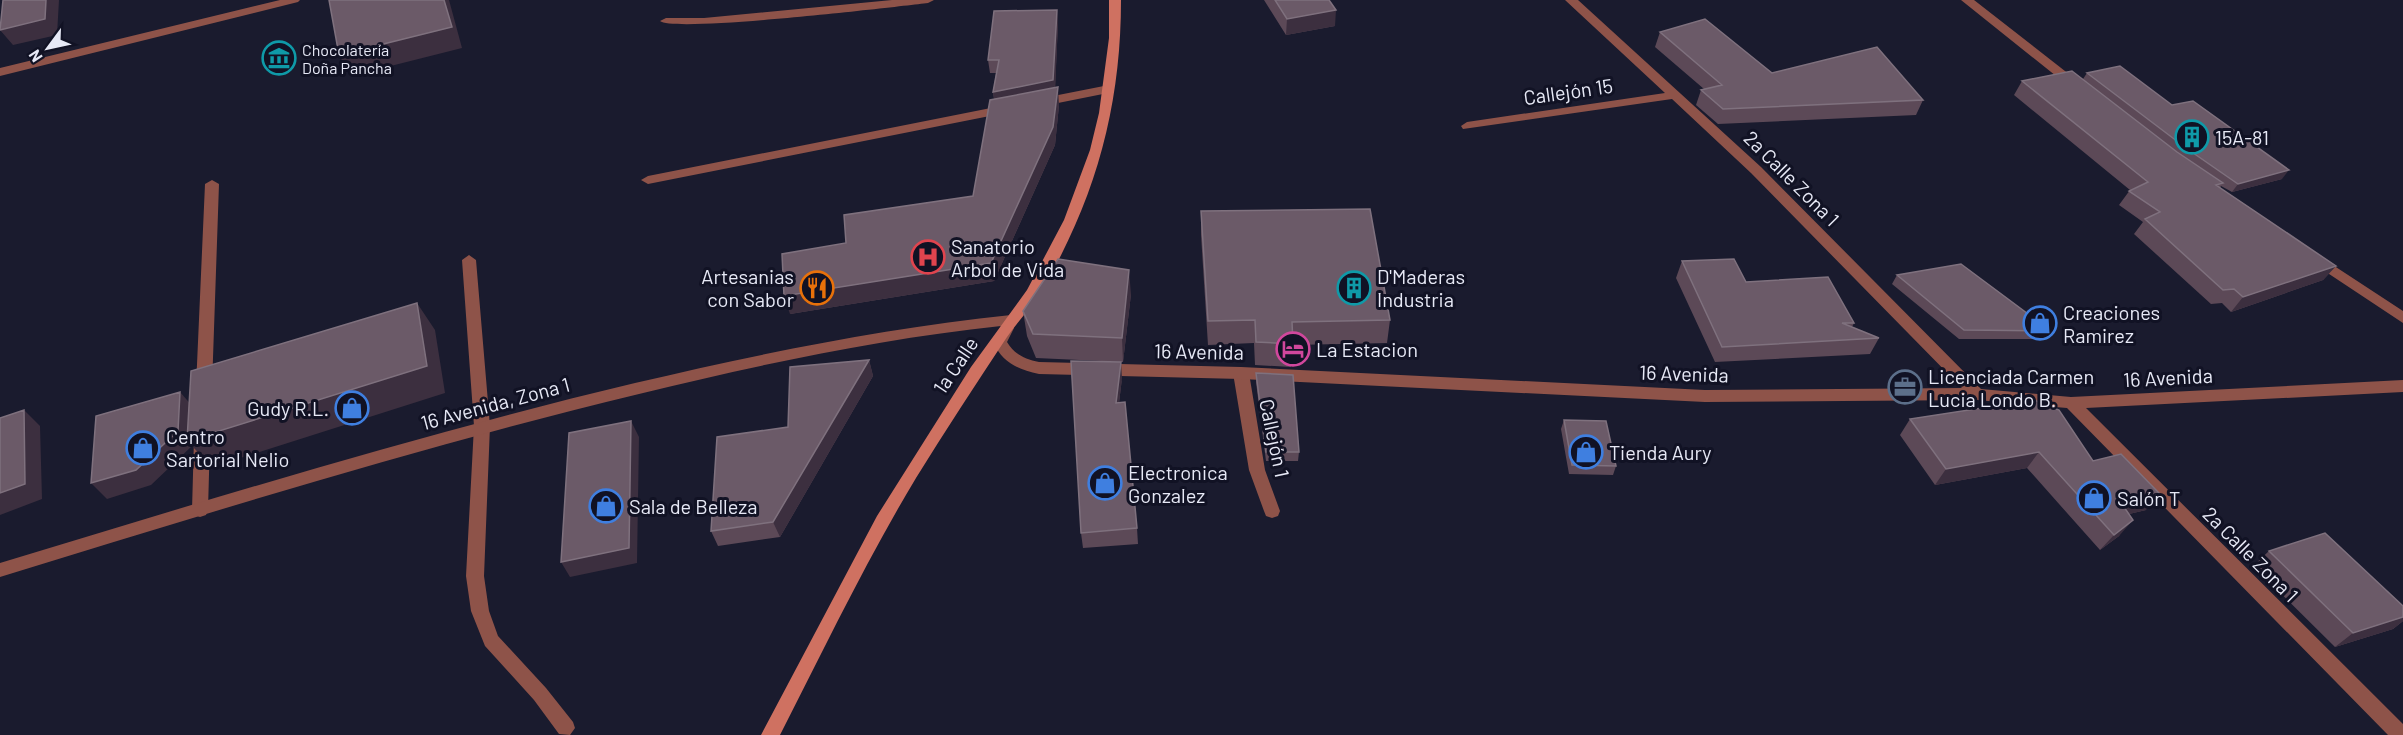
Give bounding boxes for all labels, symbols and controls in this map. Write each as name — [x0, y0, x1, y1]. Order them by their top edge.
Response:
north arrow — [18, 18, 78, 78]
museum icon: Chocolatería Doña Pancha — [261, 40, 297, 76]
place label: Chocolatería Doña Pancha — [302, 40, 392, 77]
text: N — [24, 47, 46, 66]
street label: Callejón 15 — [1522, 73, 1614, 109]
building icon: 15A-81 — [2174, 119, 2210, 155]
street label: 2a Calle Zona 1 — [1739, 125, 1845, 231]
place label: 15A-81 — [2215, 125, 2269, 149]
place label: Sanatorio Arbol de Vida — [951, 234, 1064, 281]
hospital icon: Sanatorio Arbol de Vida — [910, 239, 946, 275]
place label: Artesanias con Sabor — [701, 264, 794, 311]
place label: D'Maderas Industria — [1377, 264, 1465, 311]
restaurant icon: Artesanias con Sabor — [799, 270, 835, 306]
building icon: D'Maderas Industria — [1336, 270, 1372, 306]
place label: Creaciones Ramirez — [2063, 300, 2160, 347]
shop icon: Creaciones Ramirez — [2022, 305, 2058, 341]
hotel icon: La Estacion — [1275, 331, 1311, 367]
street label: 1a Calle — [927, 332, 983, 398]
place label: La Estacion — [1316, 337, 1418, 361]
street label: 16 Avenida — [1154, 338, 1244, 364]
street label: 16 Avenida — [1639, 359, 1729, 387]
street label: 16 Avenida — [2123, 363, 2213, 391]
place label: Licenciada Carmen Lucia Londo B. — [1928, 364, 2094, 411]
office icon: Licenciada Carmen Lucia Londo B. — [1887, 369, 1923, 405]
street label: 16 Avenida, Zona 1 — [418, 372, 572, 434]
shop icon: Gudy R.L. — [334, 390, 370, 426]
place label: Gudy R.L. — [247, 396, 329, 420]
street label: Callejón 1 — [1255, 397, 1295, 479]
place label: Centro Sartorial Nelio — [166, 424, 289, 471]
shop icon: Centro Sartorial Nelio — [125, 430, 161, 466]
shop icon: Tienda Aury — [1568, 434, 1604, 470]
place label: Tienda Aury — [1609, 440, 1712, 464]
place label: Electronica Gonzalez — [1128, 460, 1228, 507]
shop icon: Electronica Gonzalez — [1087, 465, 1123, 501]
shop icon: Salón T — [2076, 480, 2112, 516]
place label: Salón T — [2117, 486, 2180, 510]
shop icon: Sala de Belleza — [588, 488, 624, 524]
place label: Sala de Belleza — [629, 494, 757, 518]
street label: 2a Calle Zona 1 — [2198, 501, 2304, 607]

